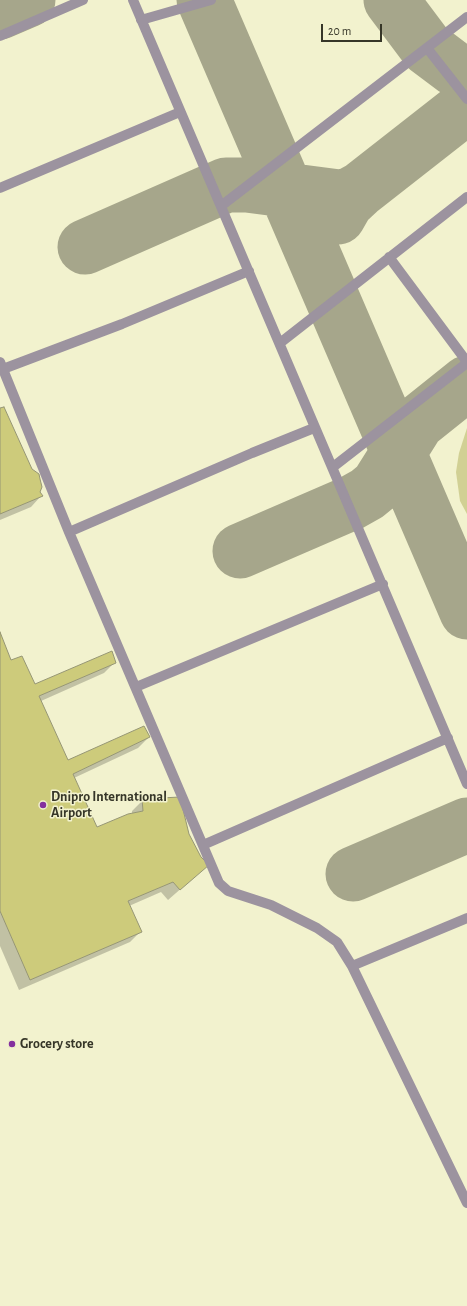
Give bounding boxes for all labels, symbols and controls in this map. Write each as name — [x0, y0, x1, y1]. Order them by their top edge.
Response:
scale bar — [323, 16, 384, 42]
text: 20 m — [328, 25, 351, 37]
place label: Dnipro International Airport — [51, 789, 167, 822]
marker: Dnipro International Airport — [38, 800, 48, 810]
place label: Grocery store — [20, 1036, 94, 1052]
marker: Grocery store — [7, 1039, 17, 1049]

